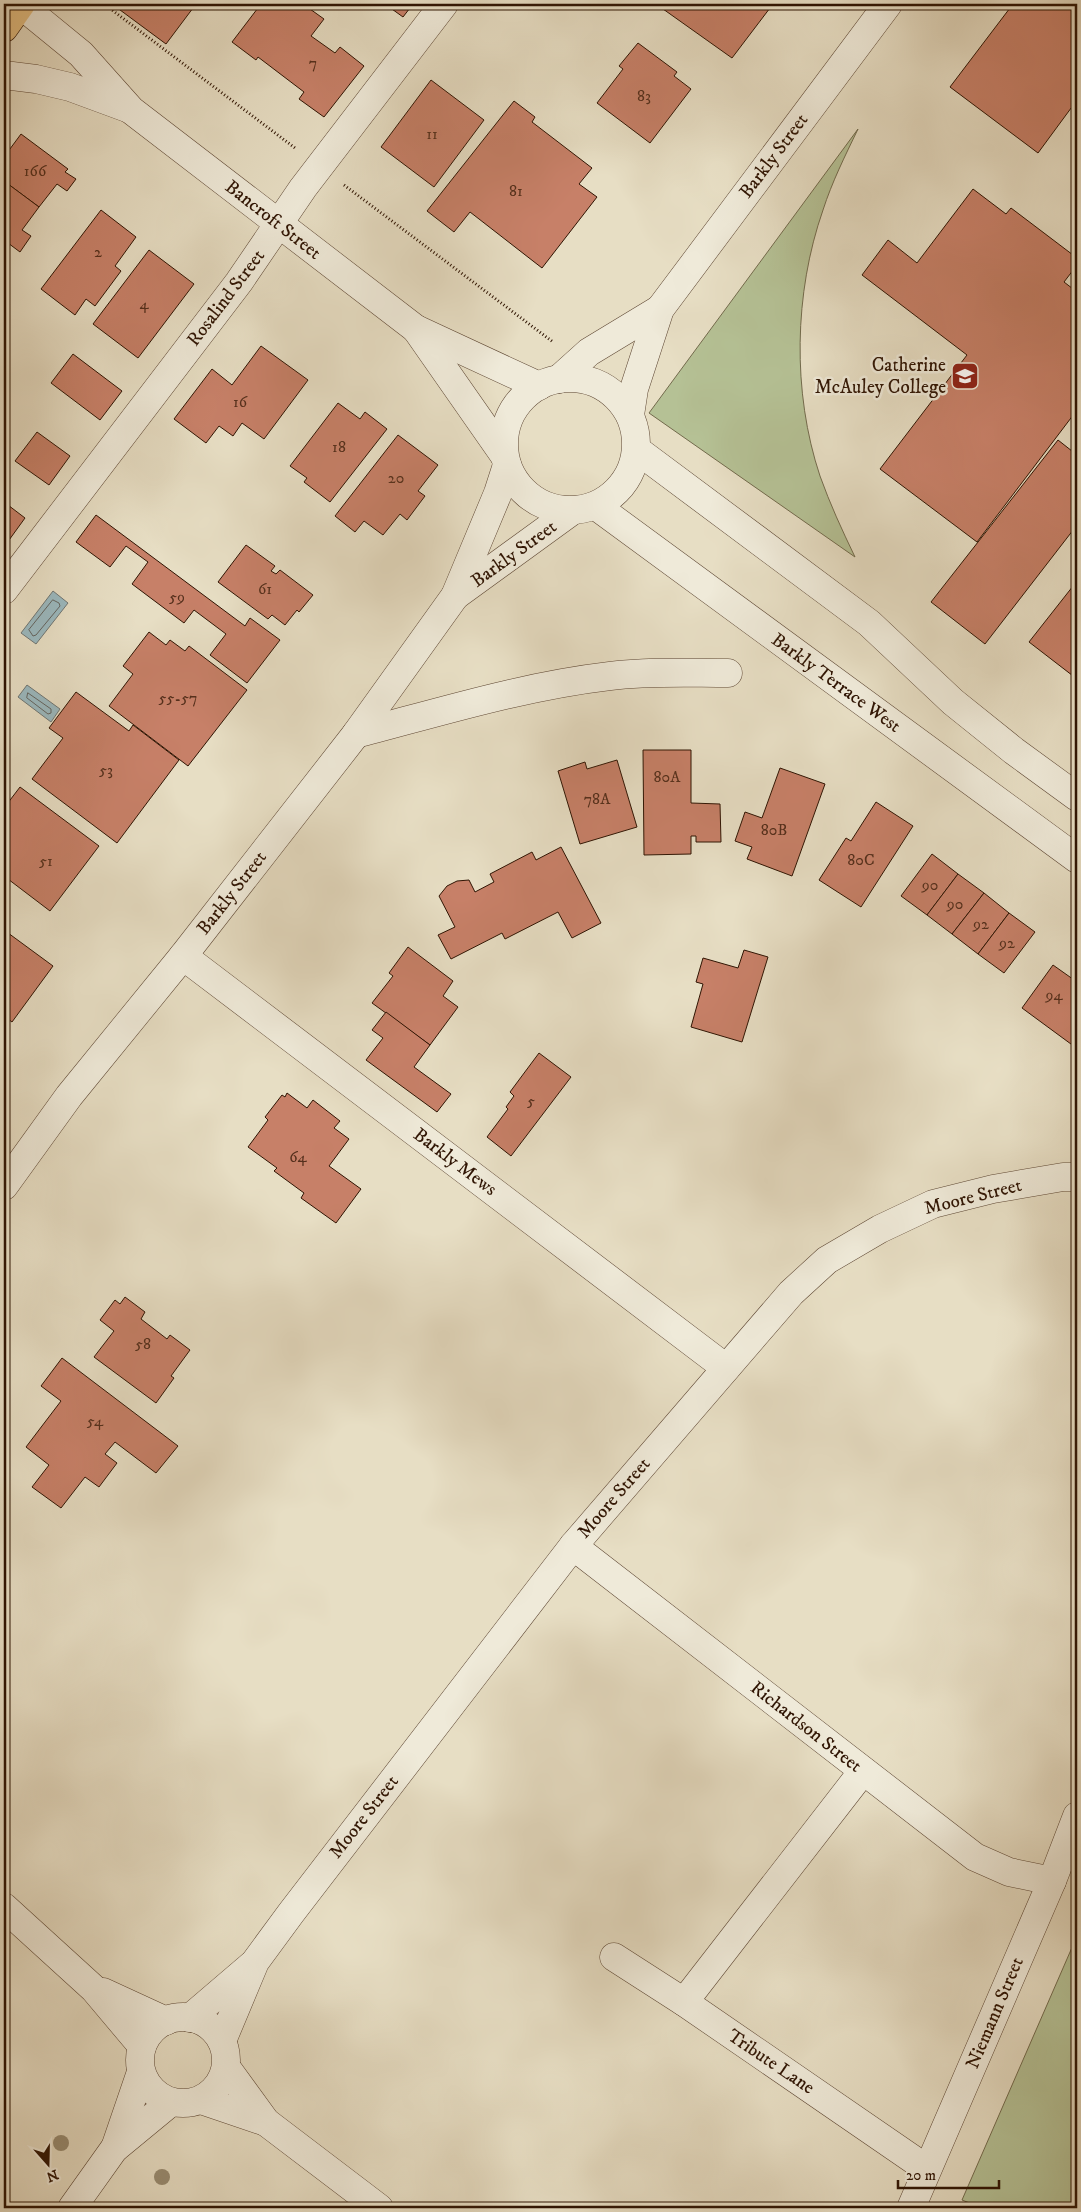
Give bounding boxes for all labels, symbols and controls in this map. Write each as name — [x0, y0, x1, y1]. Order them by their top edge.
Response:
house number: 7 — [309, 53, 317, 73]
house number: 83 — [637, 86, 651, 106]
street label: Barkly Street — [735, 109, 813, 203]
house number: 11 — [426, 124, 438, 144]
house number: 166 — [24, 161, 47, 181]
street label: Bancroft Street — [220, 175, 326, 265]
house number: 81 — [509, 181, 523, 201]
house number: 2 — [94, 242, 102, 262]
street label: Rosalind Street — [182, 245, 270, 351]
house number: 4 — [139, 294, 149, 314]
place label: Catherine McAuley College — [815, 354, 946, 399]
school or university icon: Catherine McAuley College — [950, 361, 980, 391]
house number: 16 — [233, 392, 248, 412]
house number: 18 — [332, 437, 346, 457]
house number: 20 — [388, 468, 404, 488]
street label: Barkly Street — [467, 515, 561, 593]
house number: 61 — [258, 579, 272, 599]
house number: 59 — [169, 587, 185, 607]
street label: Barkly Terrace West — [767, 628, 905, 738]
house number: 55-57 — [159, 688, 197, 708]
house number: 53 — [99, 760, 113, 780]
house number: 80A — [654, 767, 681, 787]
house number: 78A — [584, 789, 611, 809]
house number: 80B — [761, 820, 787, 840]
street label: Barkly Street — [192, 847, 272, 939]
house number: 80C — [847, 850, 875, 870]
house number: 51 — [39, 851, 53, 871]
house number: 90 — [921, 875, 938, 895]
house number: 90 — [946, 894, 963, 914]
house number: 92 — [972, 914, 989, 934]
house number: 92 — [998, 933, 1015, 953]
house number: 94 — [1044, 985, 1063, 1005]
house number: 5 — [527, 1091, 535, 1111]
street label: Barkly Mews — [409, 1123, 501, 1201]
house number: 64 — [289, 1147, 308, 1167]
street label: Moore Street — [922, 1174, 1024, 1220]
house number: 58 — [135, 1334, 151, 1354]
house number: 54 — [87, 1411, 104, 1431]
street label: Moore Street — [573, 1453, 655, 1543]
street label: Richardson Street — [746, 1676, 866, 1778]
street label: Moore Street — [324, 1771, 404, 1863]
street label: Niemann Street — [961, 1954, 1029, 2072]
street label: Tribute Lane — [723, 2025, 819, 2100]
north arrow — [22, 2140, 72, 2190]
scale bar — [898, 2157, 1000, 2189]
text: N — [43, 2165, 61, 2186]
text: 20 m — [906, 2166, 936, 2185]

